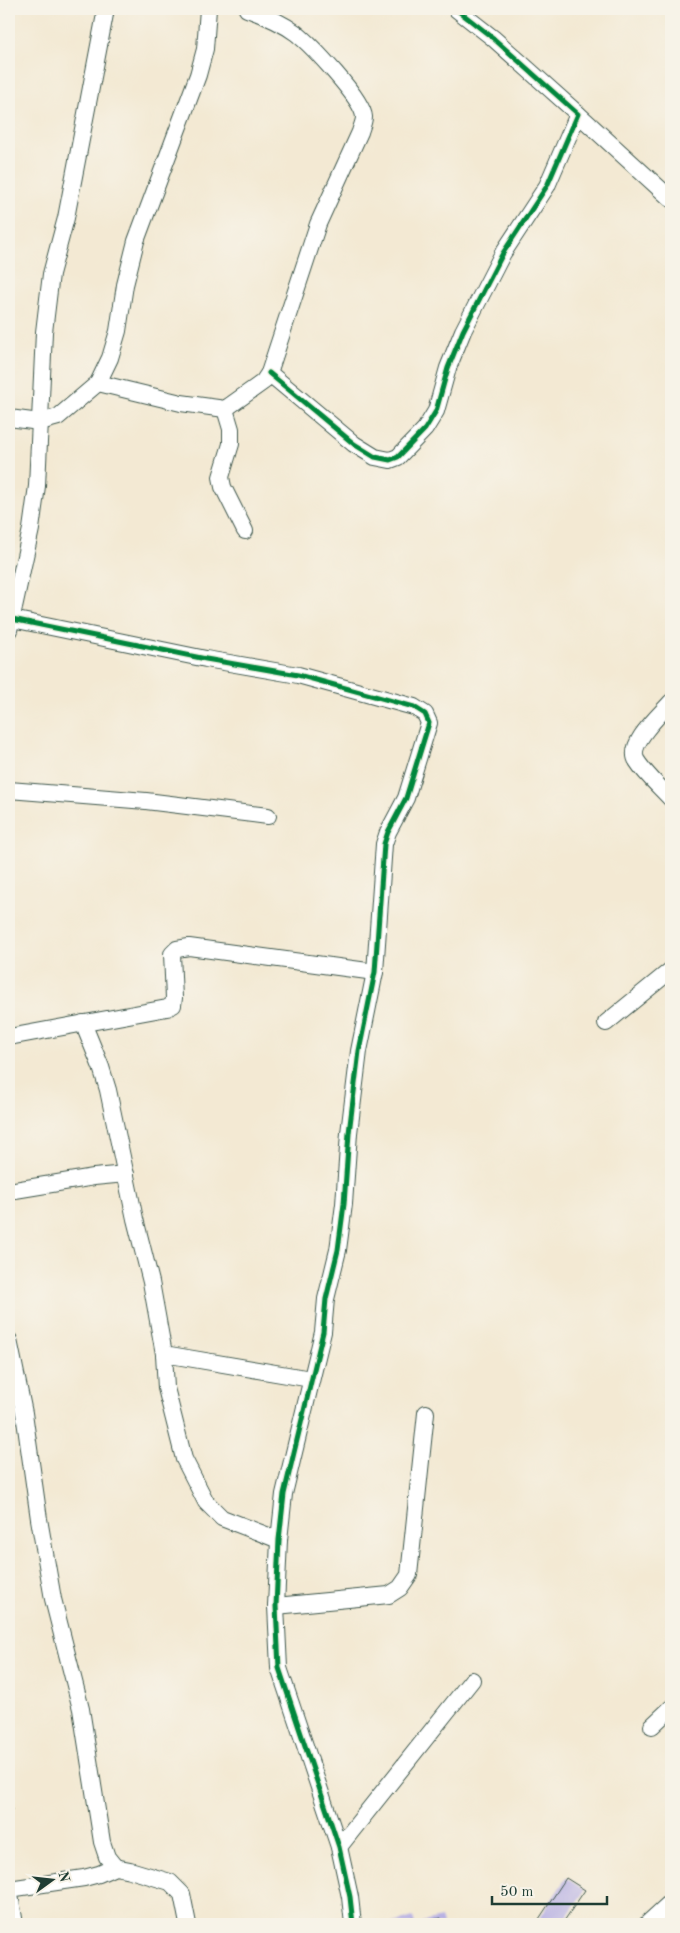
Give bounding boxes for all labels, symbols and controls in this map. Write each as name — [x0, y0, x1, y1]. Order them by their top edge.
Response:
north arrow — [28, 1856, 78, 1906]
text: N — [55, 1870, 72, 1884]
scale bar — [492, 1873, 608, 1905]
text: 50 m — [500, 1885, 534, 1900]

